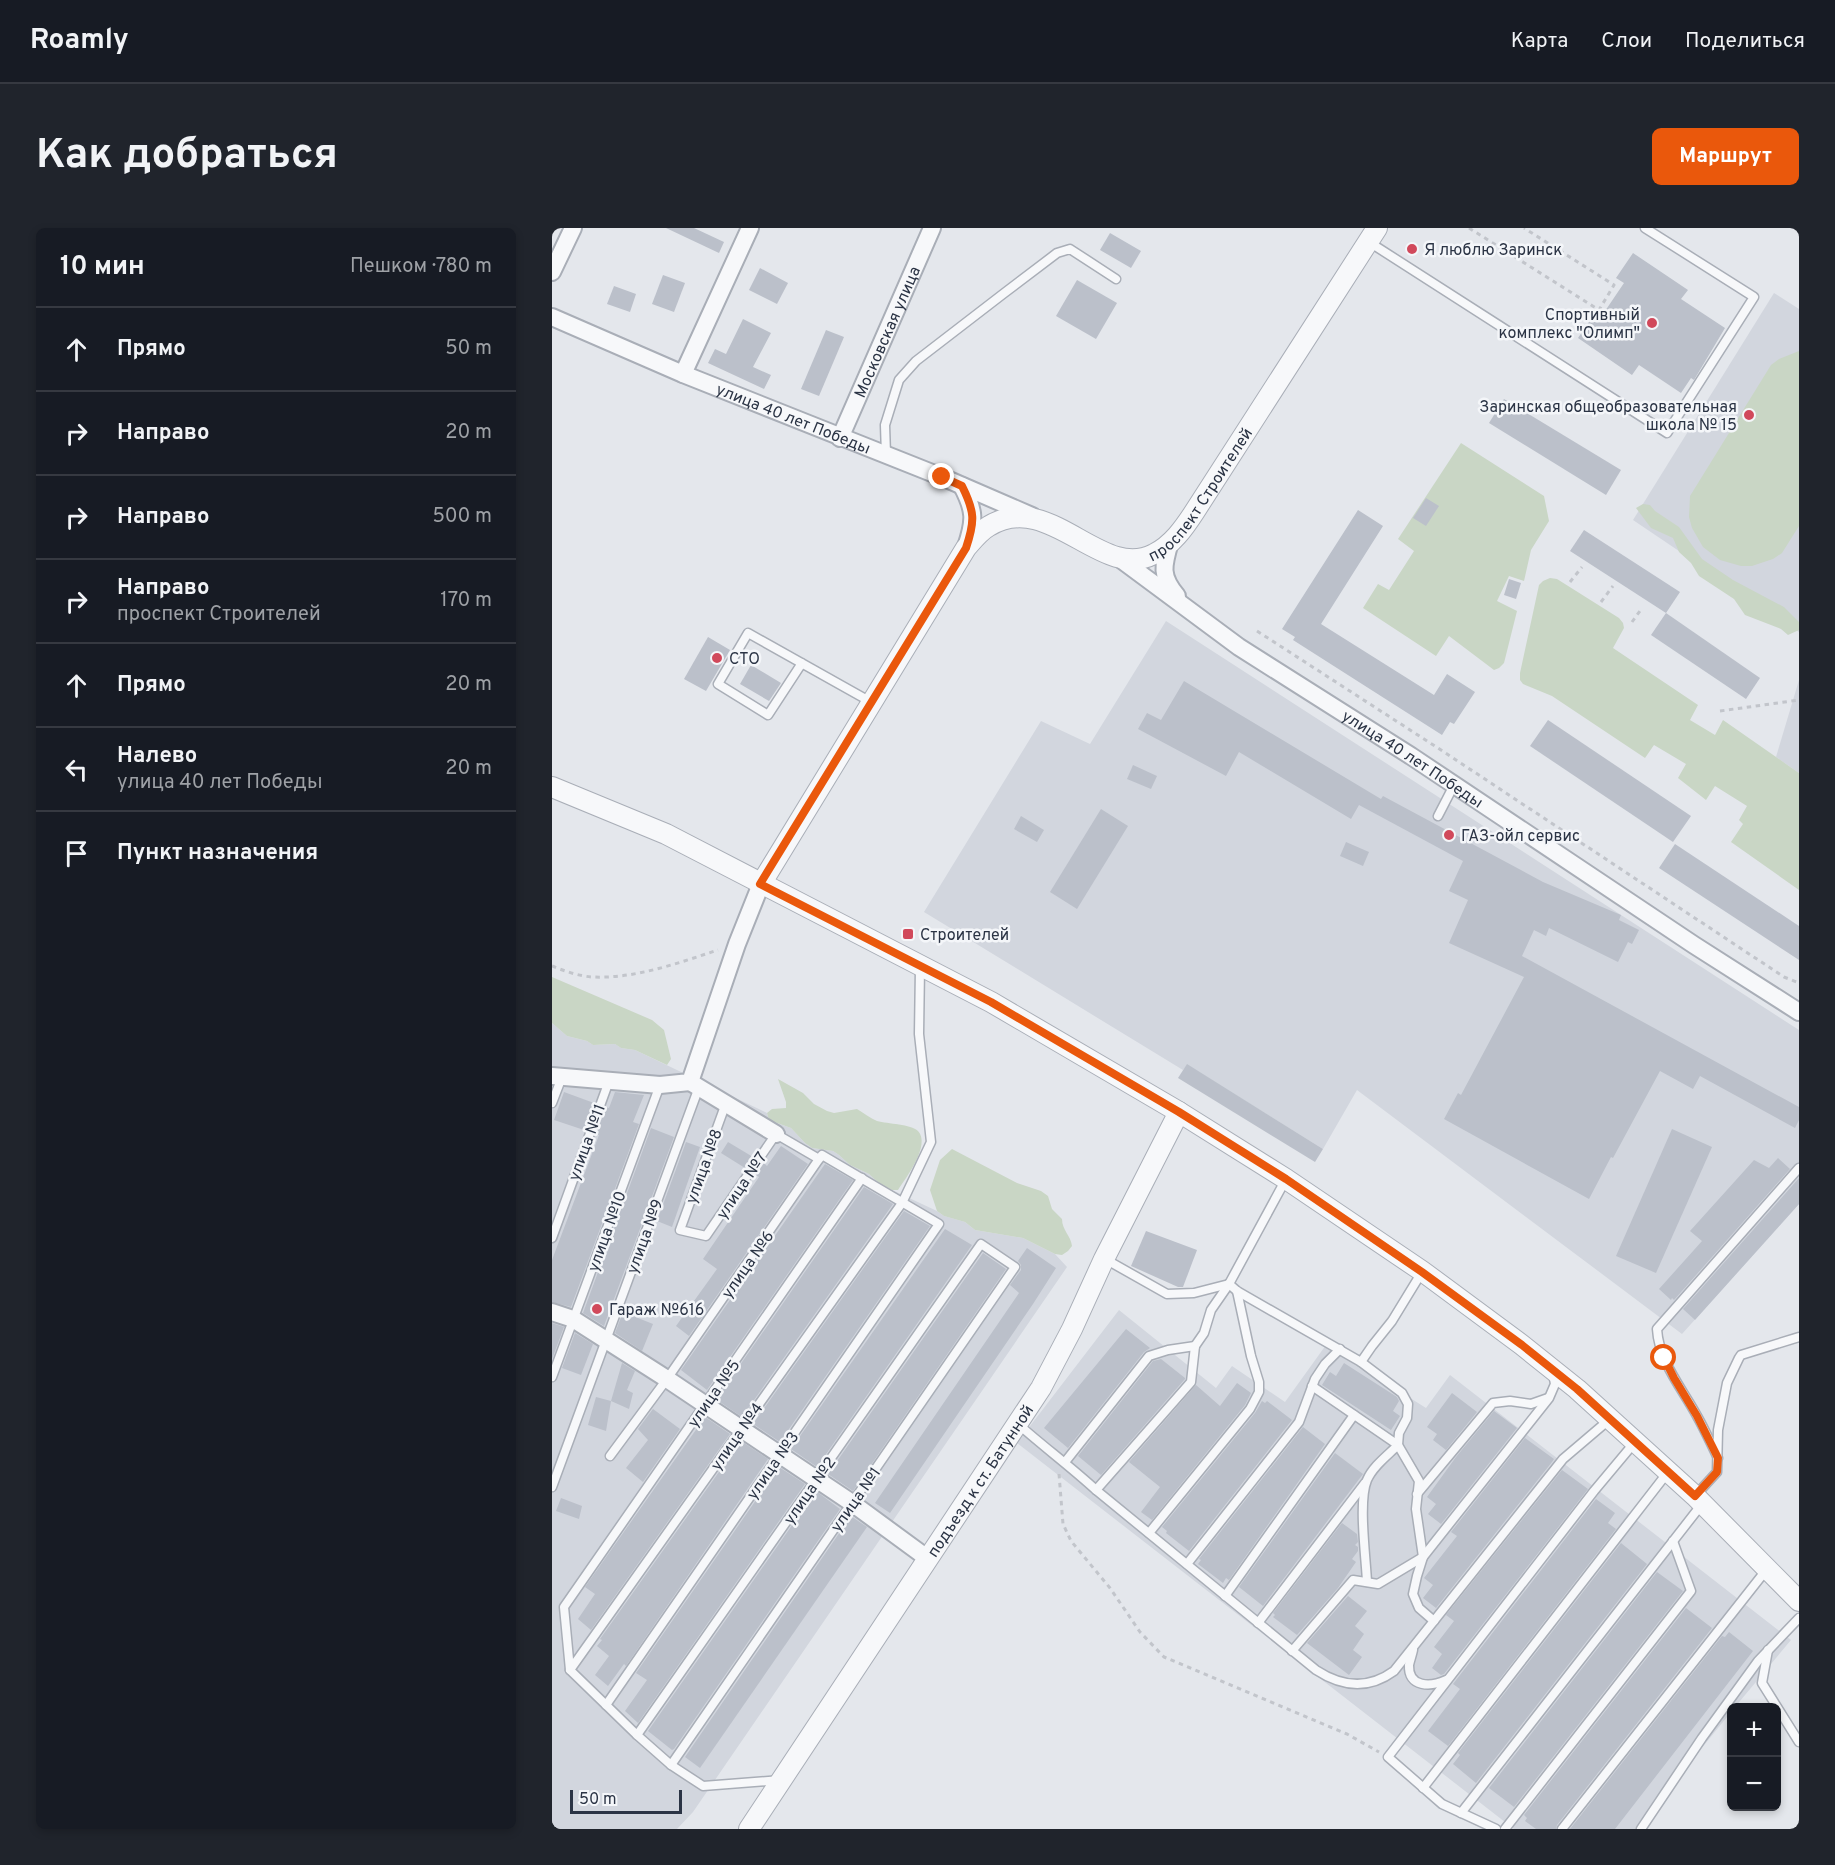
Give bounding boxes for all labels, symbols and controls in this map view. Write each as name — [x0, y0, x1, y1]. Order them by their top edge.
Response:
text: Roamly — [30, 23, 129, 59]
text: Карта — [1511, 28, 1568, 55]
text: Слои — [1601, 28, 1652, 55]
text: Поделиться — [1685, 28, 1805, 55]
button: Маршрут — [1652, 128, 1799, 185]
text: Как добраться — [36, 130, 338, 183]
place label: Я люблю Заринск — [1424, 241, 1562, 261]
marker: Я люблю Заринск — [1405, 242, 1419, 256]
text: 10 мин — [60, 251, 145, 284]
text: Пешком · 780 m — [350, 254, 492, 280]
street label: Московская улица — [851, 264, 926, 401]
place label: Спортивный комплекс "Олимп" — [1499, 306, 1640, 344]
marker: Спортивный комплекс "Олимп" — [1645, 316, 1659, 330]
icon: ahead — [60, 333, 93, 366]
text: Прямо — [117, 336, 186, 363]
text: 50 m — [445, 336, 492, 362]
street label: улица 40 лет Победы — [713, 380, 873, 460]
place label: Заринская общеобразовательная школа № 15 — [1479, 398, 1737, 436]
marker: Заринская общеобразовательная школа № 15 — [1742, 408, 1756, 422]
icon: right — [60, 417, 93, 450]
text: Направо — [117, 420, 209, 447]
text: 20 m — [445, 420, 492, 446]
street label: проспект Строителей — [1145, 425, 1258, 567]
route end — [928, 463, 954, 489]
icon: right — [60, 501, 93, 534]
text: Направо — [117, 504, 209, 531]
text: 500 m — [432, 504, 492, 530]
text: Направо — [117, 575, 209, 602]
icon: right — [60, 585, 93, 618]
text: 170 m — [440, 588, 492, 614]
text: проспект Строителей — [117, 602, 321, 628]
place label: СТО — [729, 650, 760, 670]
marker: СТО — [710, 651, 724, 665]
icon: ahead — [60, 669, 93, 702]
text: Прямо — [117, 672, 186, 699]
text: 20 m — [445, 672, 492, 698]
street label: улица 40 лет Победы — [1338, 707, 1486, 813]
text: Налево — [117, 743, 197, 770]
icon: left — [60, 753, 93, 786]
text: 20 m — [445, 756, 492, 782]
text: улица 40 лет Победы — [117, 770, 322, 796]
place label: ГАЗ-ойл сервис — [1461, 827, 1580, 847]
marker: ГАЗ-ойл сервис — [1442, 828, 1456, 842]
icon: arrive — [60, 837, 93, 870]
text: Пункт назначения — [117, 840, 318, 867]
place label: Строителей — [920, 926, 1009, 946]
marker: Строителей — [901, 927, 915, 941]
street label: улица №11 — [565, 1101, 611, 1184]
street label: улица №8 — [682, 1127, 728, 1207]
street label: улица №7 — [713, 1149, 772, 1224]
street label: улица №10 — [584, 1188, 632, 1275]
street label: улица №9 — [623, 1197, 669, 1277]
street label: улица №6 — [718, 1227, 779, 1303]
place label: Гараж №616 — [609, 1301, 704, 1321]
marker: Гараж №616 — [590, 1302, 604, 1316]
route start — [1650, 1344, 1676, 1370]
street label: улица №5 — [684, 1356, 745, 1432]
street label: улица №4 — [707, 1399, 768, 1475]
street label: подъезд к ст. Батунной — [924, 1402, 1039, 1562]
street label: улица №3 — [743, 1428, 804, 1504]
street label: улица №2 — [780, 1453, 841, 1529]
street label: улица №1 — [827, 1464, 886, 1536]
map controls — [1727, 1703, 1781, 1811]
button: + — [1727, 1703, 1781, 1757]
button: − — [1727, 1757, 1781, 1811]
scale bar — [570, 1787, 682, 1814]
text: 50 m — [579, 1790, 617, 1810]

